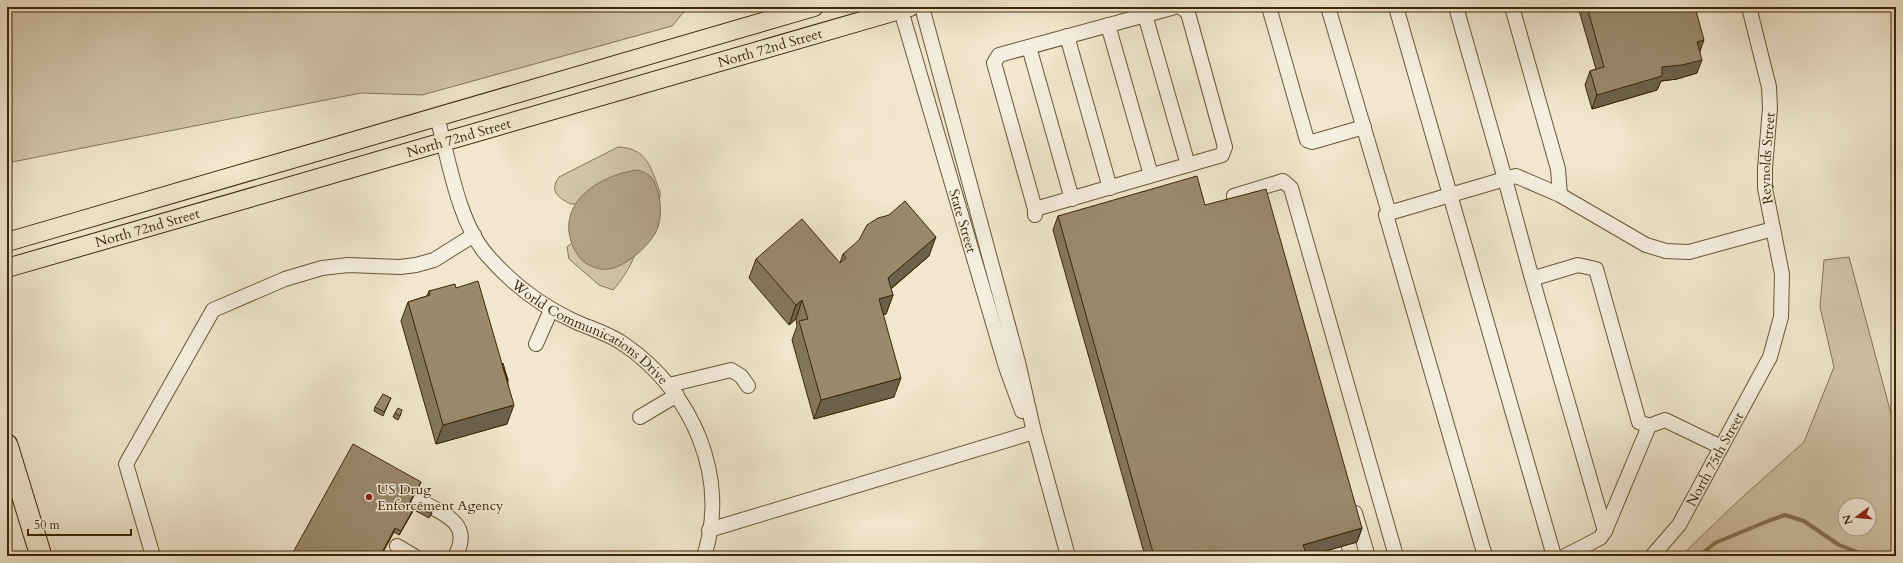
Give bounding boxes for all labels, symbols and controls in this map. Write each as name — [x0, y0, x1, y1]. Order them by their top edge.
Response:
street label: North 72nd Street — [715, 23, 825, 72]
street label: Reynolds Street — [1756, 111, 1779, 206]
street label: North 72nd Street — [404, 113, 513, 162]
street label: State Street — [945, 187, 982, 256]
street label: North 72nd Street — [93, 203, 202, 252]
street label: World Communications Drive — [507, 274, 673, 388]
street label: North 75th Street — [1681, 408, 1748, 510]
place label: US Drug Enforcement Agency — [377, 480, 504, 515]
marker: US Drug Enforcement Agency — [364, 492, 374, 502]
north arrow — [1837, 497, 1877, 537]
scale bar — [28, 511, 131, 537]
text: N — [1839, 513, 1856, 526]
text: 50 m — [34, 517, 61, 533]

